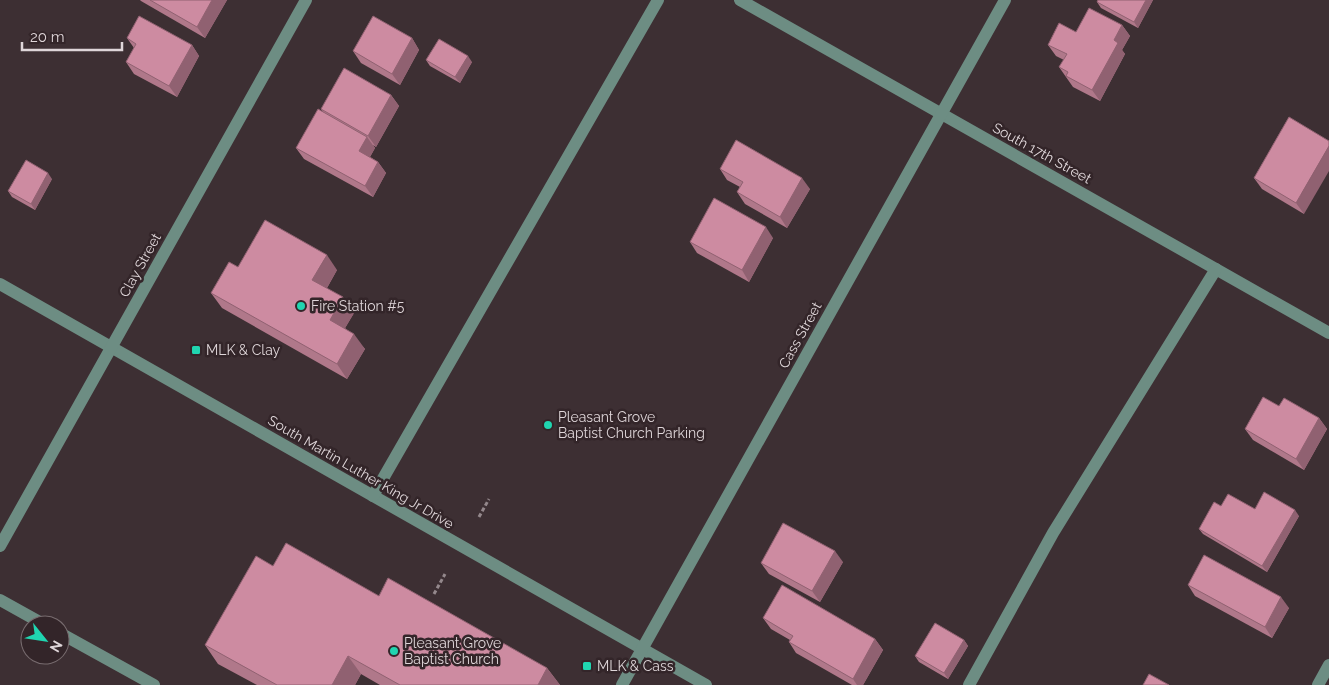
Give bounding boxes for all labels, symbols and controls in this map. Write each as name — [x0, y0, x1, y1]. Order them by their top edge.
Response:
scale bar — [22, 20, 122, 52]
text: 20 m — [30, 28, 65, 46]
street label: South 17th Street — [990, 119, 1094, 187]
street label: Clay Street — [116, 230, 164, 300]
place label: Fire Station #5 — [311, 298, 405, 314]
street label: Cass Street — [775, 299, 825, 371]
marker: Fire Station #5 — [295, 300, 307, 312]
place label: MLK & Clay — [206, 342, 281, 358]
marker: MLK & Clay — [190, 344, 202, 356]
place label: Pleasant Grove Baptist Church Parking — [558, 409, 705, 441]
street label: South Martin Luther King Jr Drive — [265, 412, 457, 532]
marker: Pleasant Grove Baptist Church Parking — [542, 419, 554, 431]
north arrow — [20, 615, 70, 665]
place label: Pleasant Grove Baptist Church — [404, 635, 501, 667]
text: N — [47, 638, 66, 655]
marker: Pleasant Grove Baptist Church — [388, 645, 400, 657]
place label: MLK & Cass — [597, 658, 674, 674]
marker: MLK & Cass — [581, 660, 593, 672]

